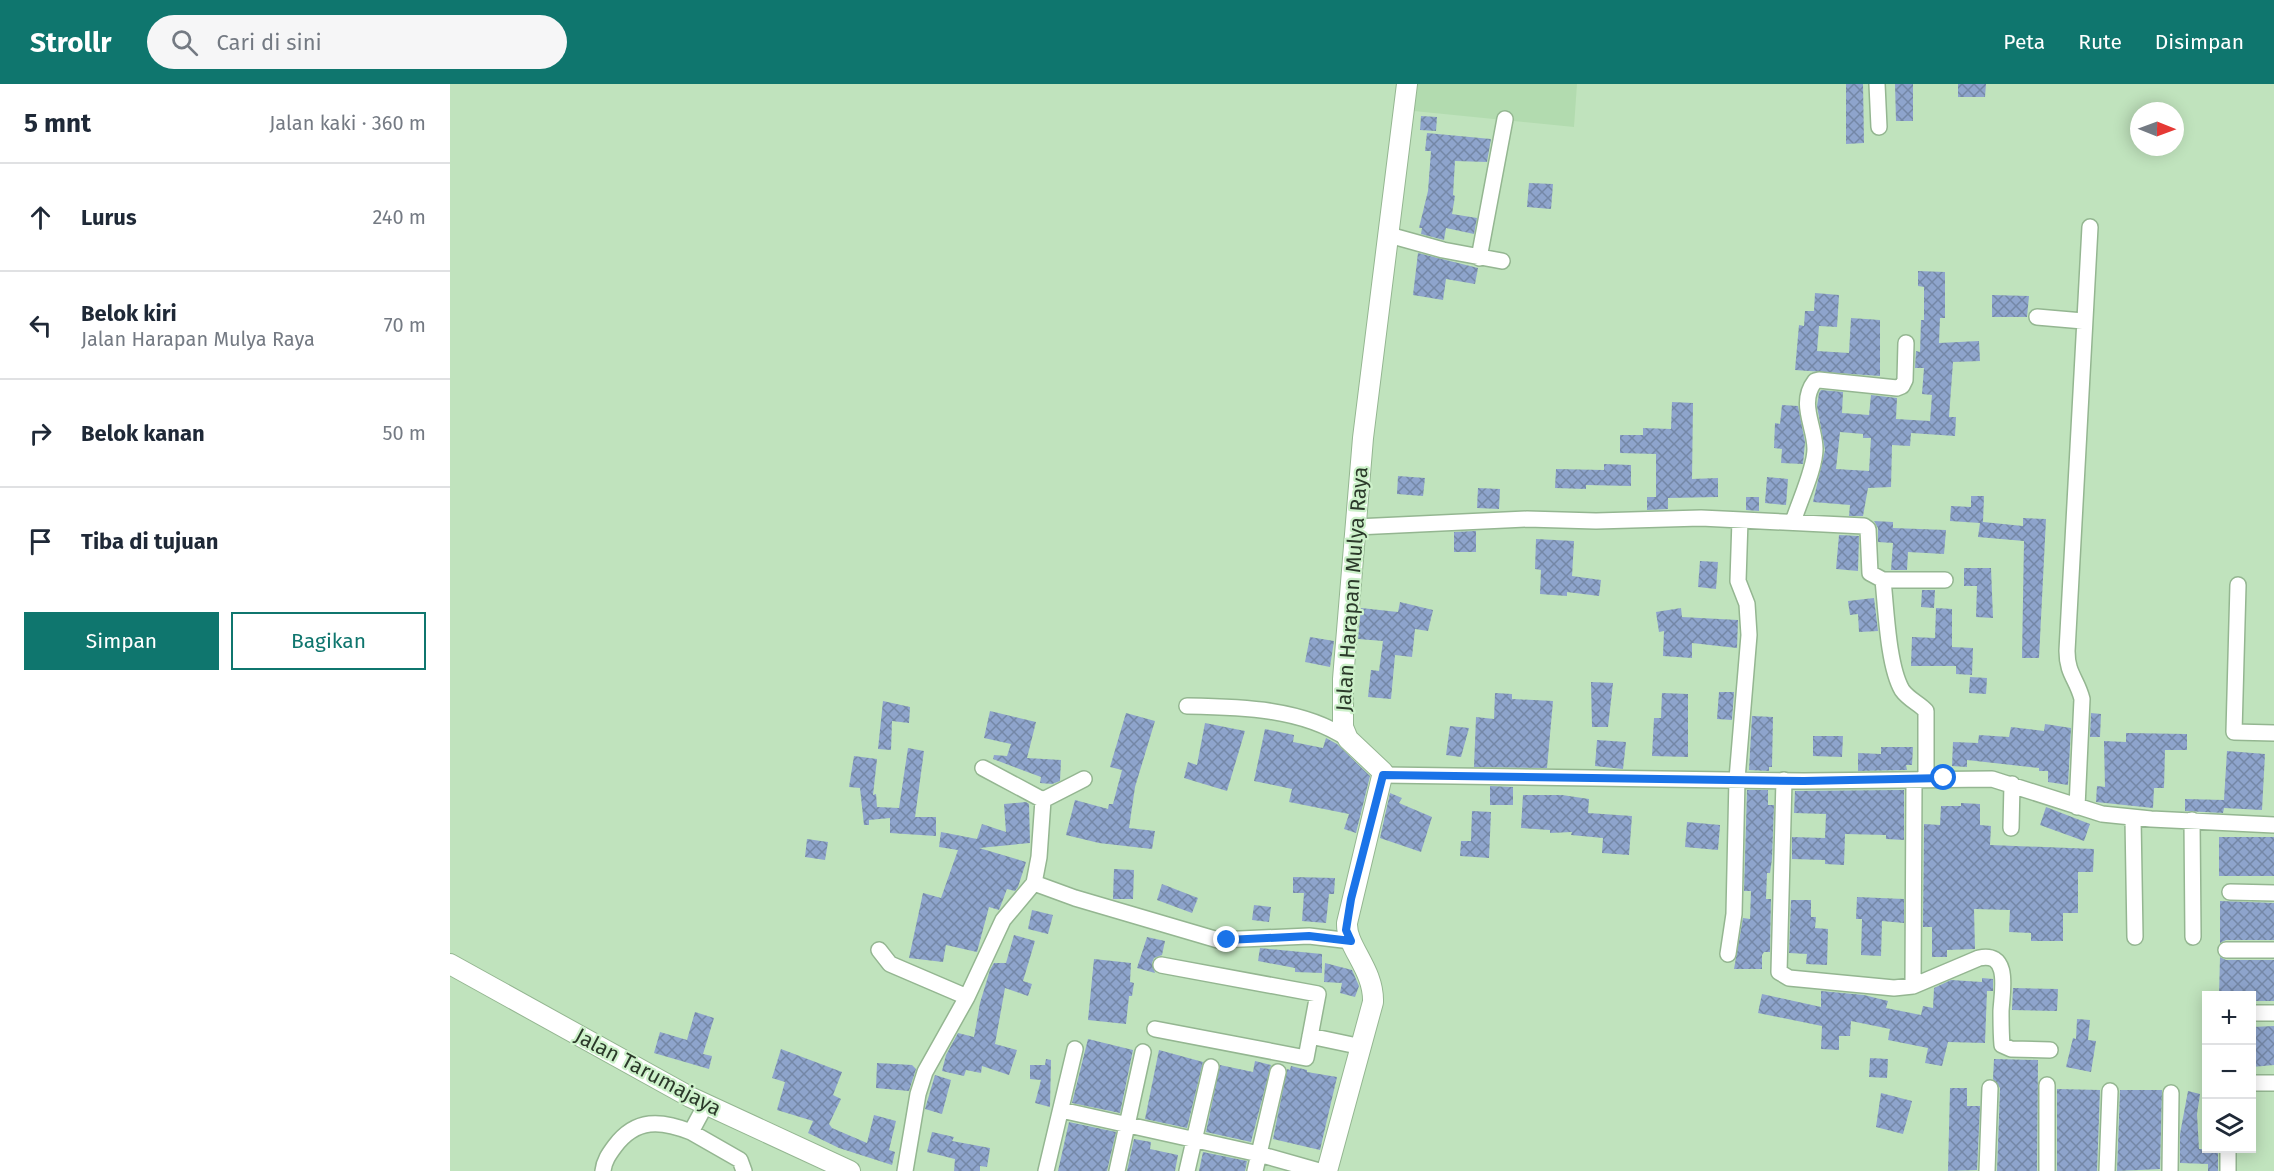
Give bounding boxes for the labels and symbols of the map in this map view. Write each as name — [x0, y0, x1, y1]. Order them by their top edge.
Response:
north arrow — [2130, 102, 2184, 156]
street label: Jalan Harapan Mulya Raya — [1330, 466, 1374, 712]
route start — [1930, 764, 1956, 790]
route end — [1213, 926, 1239, 952]
street label: Jalan Tarumajaya — [570, 1022, 726, 1122]

